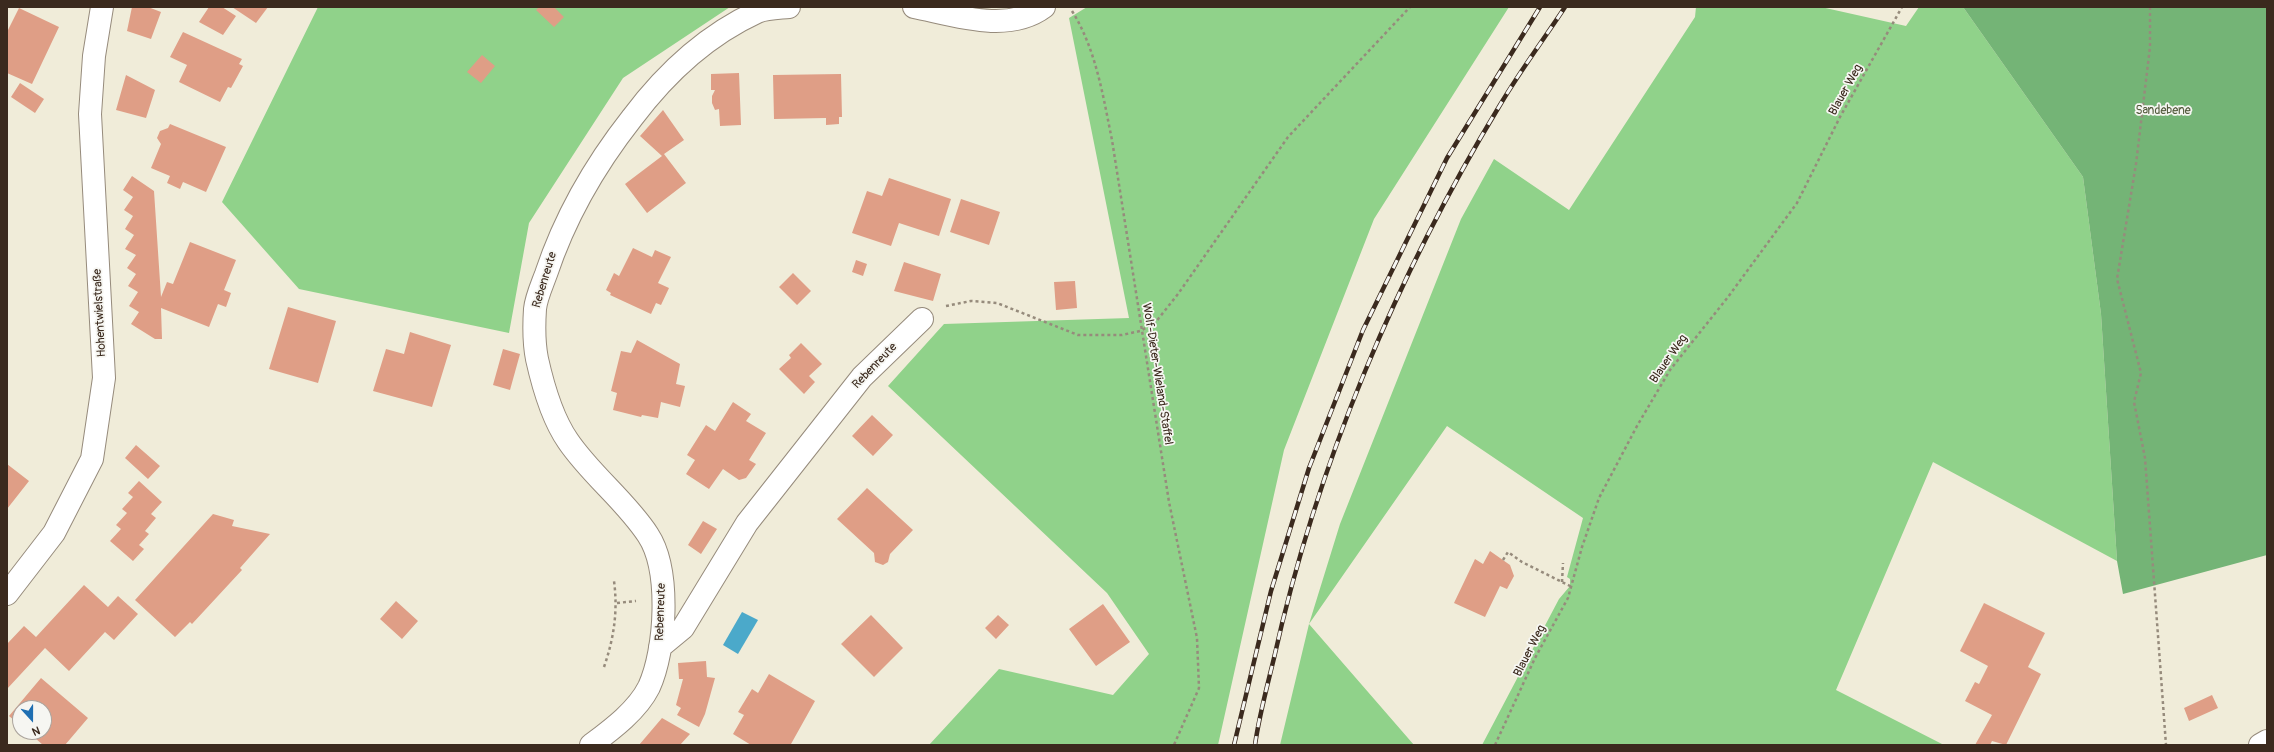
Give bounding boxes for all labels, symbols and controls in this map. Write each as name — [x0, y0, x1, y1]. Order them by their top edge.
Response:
street label: Blauer Weg — [1826, 62, 1866, 118]
park label: Sandebene — [2135, 104, 2191, 118]
street label: Rebenreute — [530, 250, 560, 310]
street label: Hohentwielstraße — [90, 268, 110, 358]
street label: Wolf-Dieter-Wieland-Staffel — [1139, 302, 1175, 446]
street label: Blauer Weg — [1647, 332, 1691, 386]
street label: Rebenreute — [850, 340, 900, 392]
street label: Rebenreute — [653, 583, 669, 641]
street label: Blauer Weg — [1511, 623, 1549, 679]
north arrow — [12, 700, 52, 740]
text: N — [30, 723, 42, 738]

